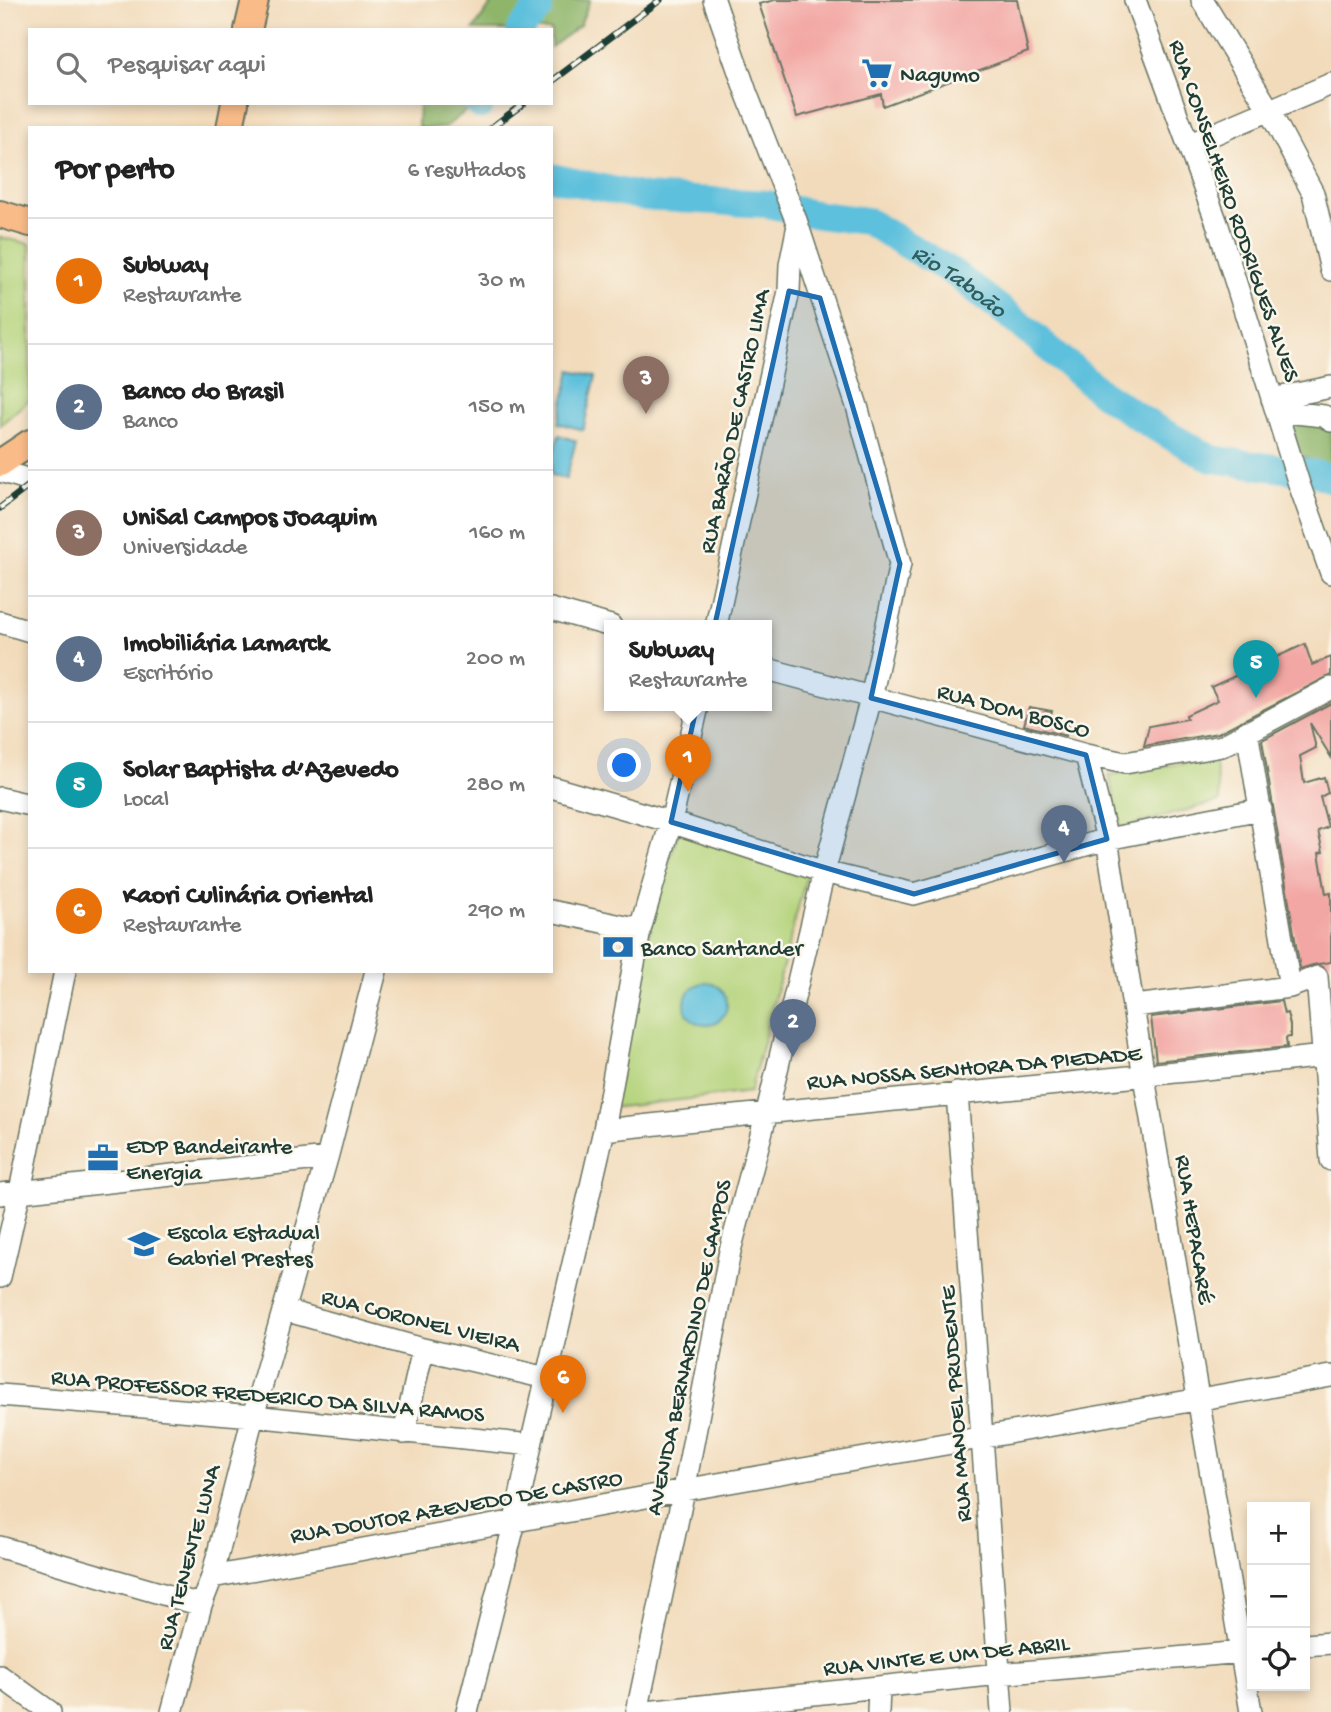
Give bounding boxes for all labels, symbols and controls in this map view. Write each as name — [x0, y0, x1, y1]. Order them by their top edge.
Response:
search box — [28, 28, 553, 105]
street label: RUA CONSELHEIRO RODRIGUES ALVES — [1161, 37, 1304, 386]
icon: search — [52, 48, 90, 86]
text: Pesquisar aqui — [108, 51, 266, 82]
supermarket icon: Nagumo — [860, 56, 894, 90]
place label: Nagumo — [900, 63, 980, 90]
text: Por perto — [56, 154, 175, 189]
text: 6 resultados — [408, 158, 525, 185]
water label: Rio Taboão — [905, 240, 1012, 327]
text: Subway — [123, 252, 208, 283]
text: 1 — [74, 268, 84, 295]
text: 30 m — [478, 268, 525, 295]
text: Restaurante — [123, 283, 241, 310]
street label: RUA BARÃO DE CASTRO LIMA — [695, 286, 778, 556]
pin: 3 — [623, 356, 669, 414]
text: Banco do Brasil — [123, 378, 284, 409]
text: 2 — [73, 394, 85, 421]
text: 150 m — [469, 394, 525, 421]
text: Banco — [123, 409, 178, 436]
text: UniSal Campos Joaquim — [123, 504, 377, 535]
text: 3 — [73, 520, 85, 547]
text: 160 m — [469, 520, 525, 547]
text: Universidade — [123, 535, 247, 562]
popup — [604, 620, 772, 711]
text: Imobiliária Lamarck — [123, 630, 328, 661]
text: Subway — [629, 637, 714, 668]
pin: 5 — [1233, 640, 1279, 698]
text: 4 — [74, 646, 84, 673]
text: 200 m — [466, 646, 525, 673]
text: Escritório — [123, 661, 213, 688]
text: Restaurante — [629, 668, 747, 695]
street label: RUA DOM BOSCO — [934, 679, 1093, 746]
pin: 1 — [665, 734, 711, 792]
your location — [607, 748, 641, 782]
text: Solar Baptista d’Azevedo — [123, 756, 399, 787]
text: 5 — [73, 772, 85, 799]
text: 280 m — [466, 772, 525, 799]
text: Local — [123, 787, 169, 814]
pin: 4 — [1041, 805, 1087, 863]
text: Kaori Culinária Oriental — [123, 882, 373, 913]
text: 6 — [73, 898, 85, 925]
text: 290 m — [467, 898, 525, 925]
text: Restaurante — [123, 913, 241, 940]
bank icon: Banco Santander — [601, 930, 635, 964]
place label: Banco Santander — [640, 937, 804, 964]
pin: 2 — [770, 999, 816, 1057]
street label: RUA NOSSA SENHORA DA PIEDADE — [806, 1041, 1145, 1098]
place label: EDP Bandeirante Energia — [126, 1135, 293, 1188]
office icon: EDP Bandeirante Energia — [86, 1141, 120, 1175]
street label: RUA HEPACARÉ — [1167, 1153, 1218, 1308]
street label: AVENIDA BERNARDINO DE CAMPOS — [642, 1177, 739, 1518]
place label: Escola Estadual Gabriel Prestes — [167, 1221, 320, 1274]
school or university icon: Escola Estadual Gabriel Prestes — [127, 1227, 161, 1261]
street label: RUA MANOEL PRUDENTE — [936, 1283, 979, 1523]
street label: RUA CORONEL VIEIRA — [318, 1285, 524, 1360]
pin: 6 — [540, 1355, 586, 1413]
street label: RUA PROFESSOR FREDERICO DA SILVA RAMOS — [50, 1365, 486, 1430]
street label: RUA TENENTE LUNA — [153, 1461, 228, 1654]
street label: RUA DOUTOR AZEVEDO DE CASTRO — [288, 1466, 625, 1551]
map controls — [1247, 1502, 1310, 1691]
button: + — [1247, 1502, 1310, 1565]
button: − — [1247, 1565, 1310, 1628]
button: locate — [1247, 1628, 1310, 1691]
street label: RUA VINTE E UM DE ABRIL — [822, 1631, 1072, 1684]

